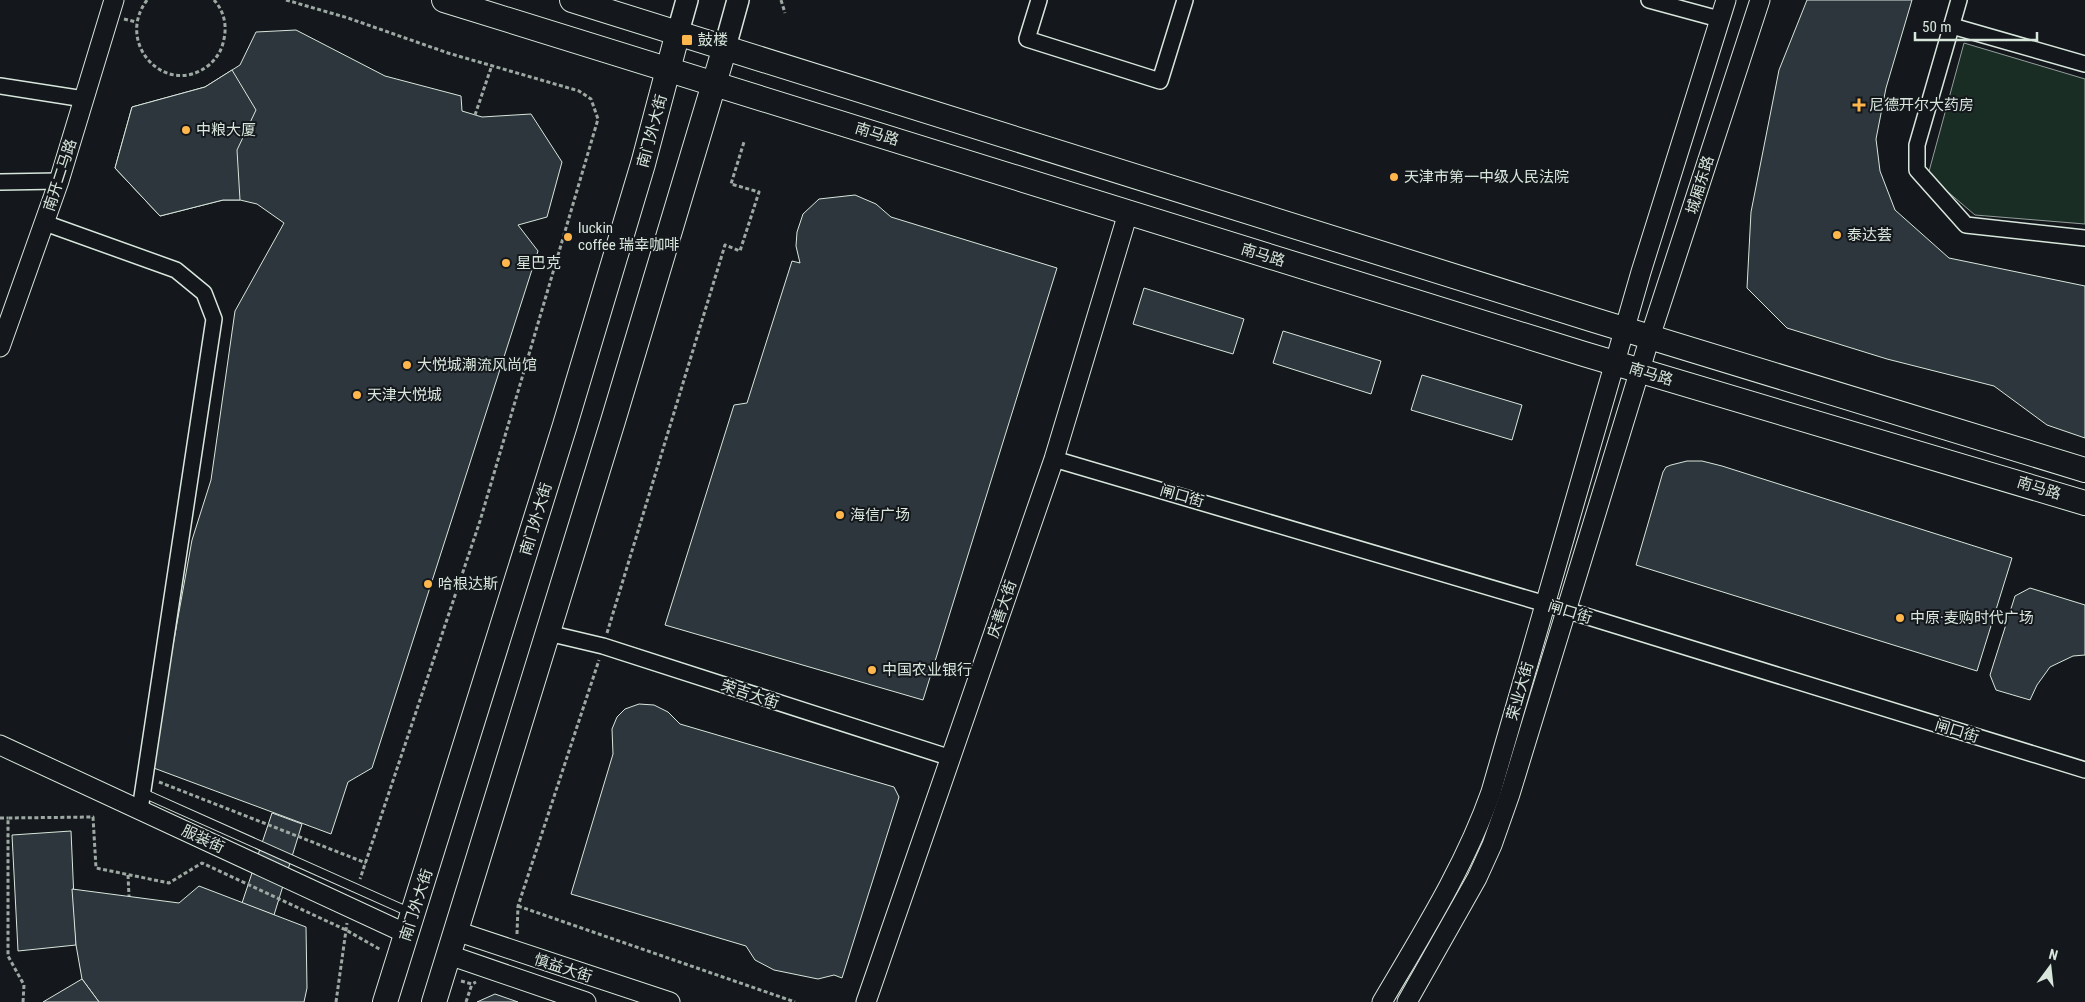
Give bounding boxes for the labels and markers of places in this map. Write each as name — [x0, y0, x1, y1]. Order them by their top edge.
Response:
place label: 鼓楼 — [698, 31, 728, 49]
marker: 鼓楼 — [680, 33, 694, 47]
place label: 尼德开尔大药房 — [1869, 96, 1974, 114]
marker: 尼德开尔大药房 — [1853, 99, 1865, 111]
place label: 中粮大厦 — [196, 121, 256, 139]
marker: 中粮大厦 — [180, 124, 192, 136]
place label: 天津市第一中级人民法院 — [1404, 168, 1569, 186]
marker: 天津市第一中级人民法院 — [1388, 171, 1400, 183]
place label: luckin coffee 瑞幸咖啡 — [578, 219, 679, 254]
place label: 泰达荟 — [1847, 226, 1892, 244]
marker: 泰达荟 — [1831, 229, 1843, 241]
marker: luckin coffee 瑞幸咖啡 — [562, 231, 574, 243]
place label: 星巴克 — [516, 254, 561, 272]
marker: 星巴克 — [500, 257, 512, 269]
place label: 大悦城潮流风尚馆 — [417, 356, 537, 374]
marker: 大悦城潮流风尚馆 — [401, 359, 413, 371]
place label: 天津大悦城 — [367, 386, 442, 404]
marker: 天津大悦城 — [351, 389, 363, 401]
place label: 海信广场 — [850, 506, 910, 524]
marker: 海信广场 — [834, 509, 846, 521]
place label: 哈根达斯 — [438, 575, 498, 593]
marker: 哈根达斯 — [422, 578, 434, 590]
place label: 中原·麦购时代广场 — [1910, 609, 2034, 627]
marker: 中原·麦购时代广场 — [1894, 612, 1906, 624]
place label: 中国农业银行 — [882, 661, 972, 679]
marker: 中国农业银行 — [866, 664, 878, 676]

